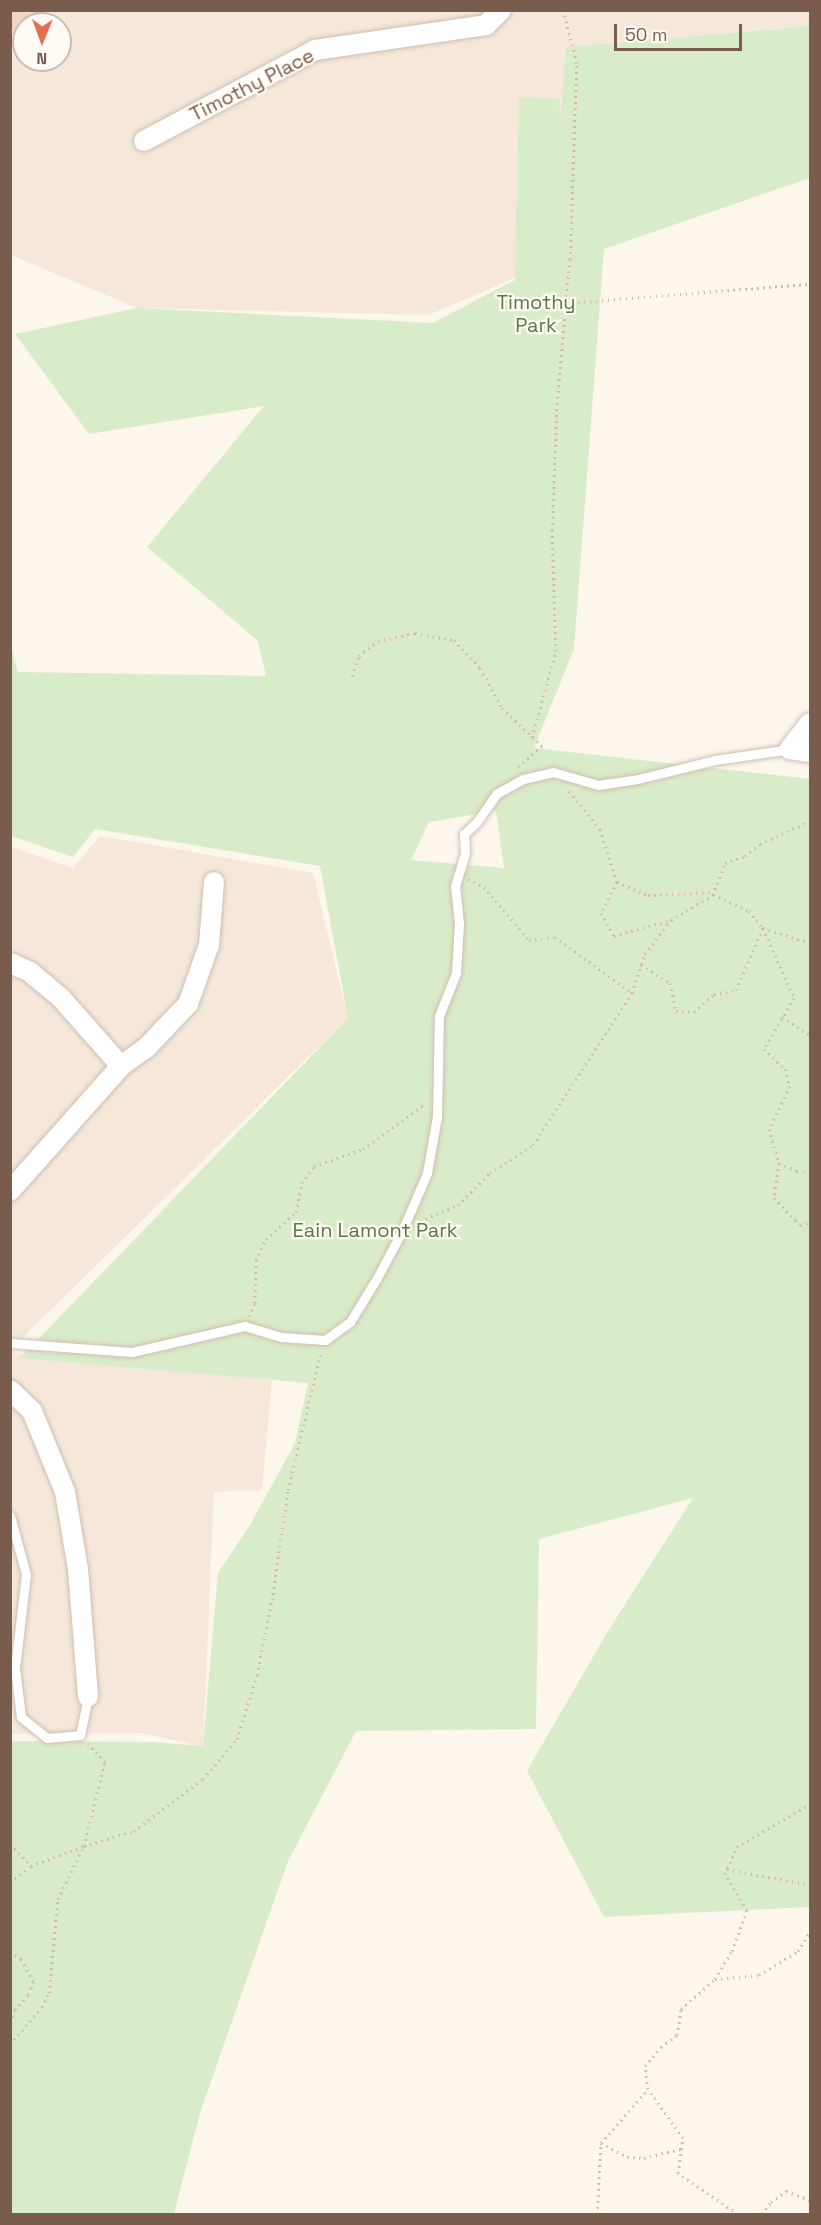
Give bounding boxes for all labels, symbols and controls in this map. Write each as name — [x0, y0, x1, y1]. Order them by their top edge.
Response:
north arrow — [12, 12, 72, 72]
scale bar — [617, 12, 744, 50]
text: 50 m — [625, 23, 667, 46]
street label: Timothy Place — [186, 43, 318, 127]
text: N — [36, 48, 47, 69]
park label: Timothy Park — [496, 290, 576, 337]
park label: Eain Lamont Park — [293, 1218, 457, 1242]

